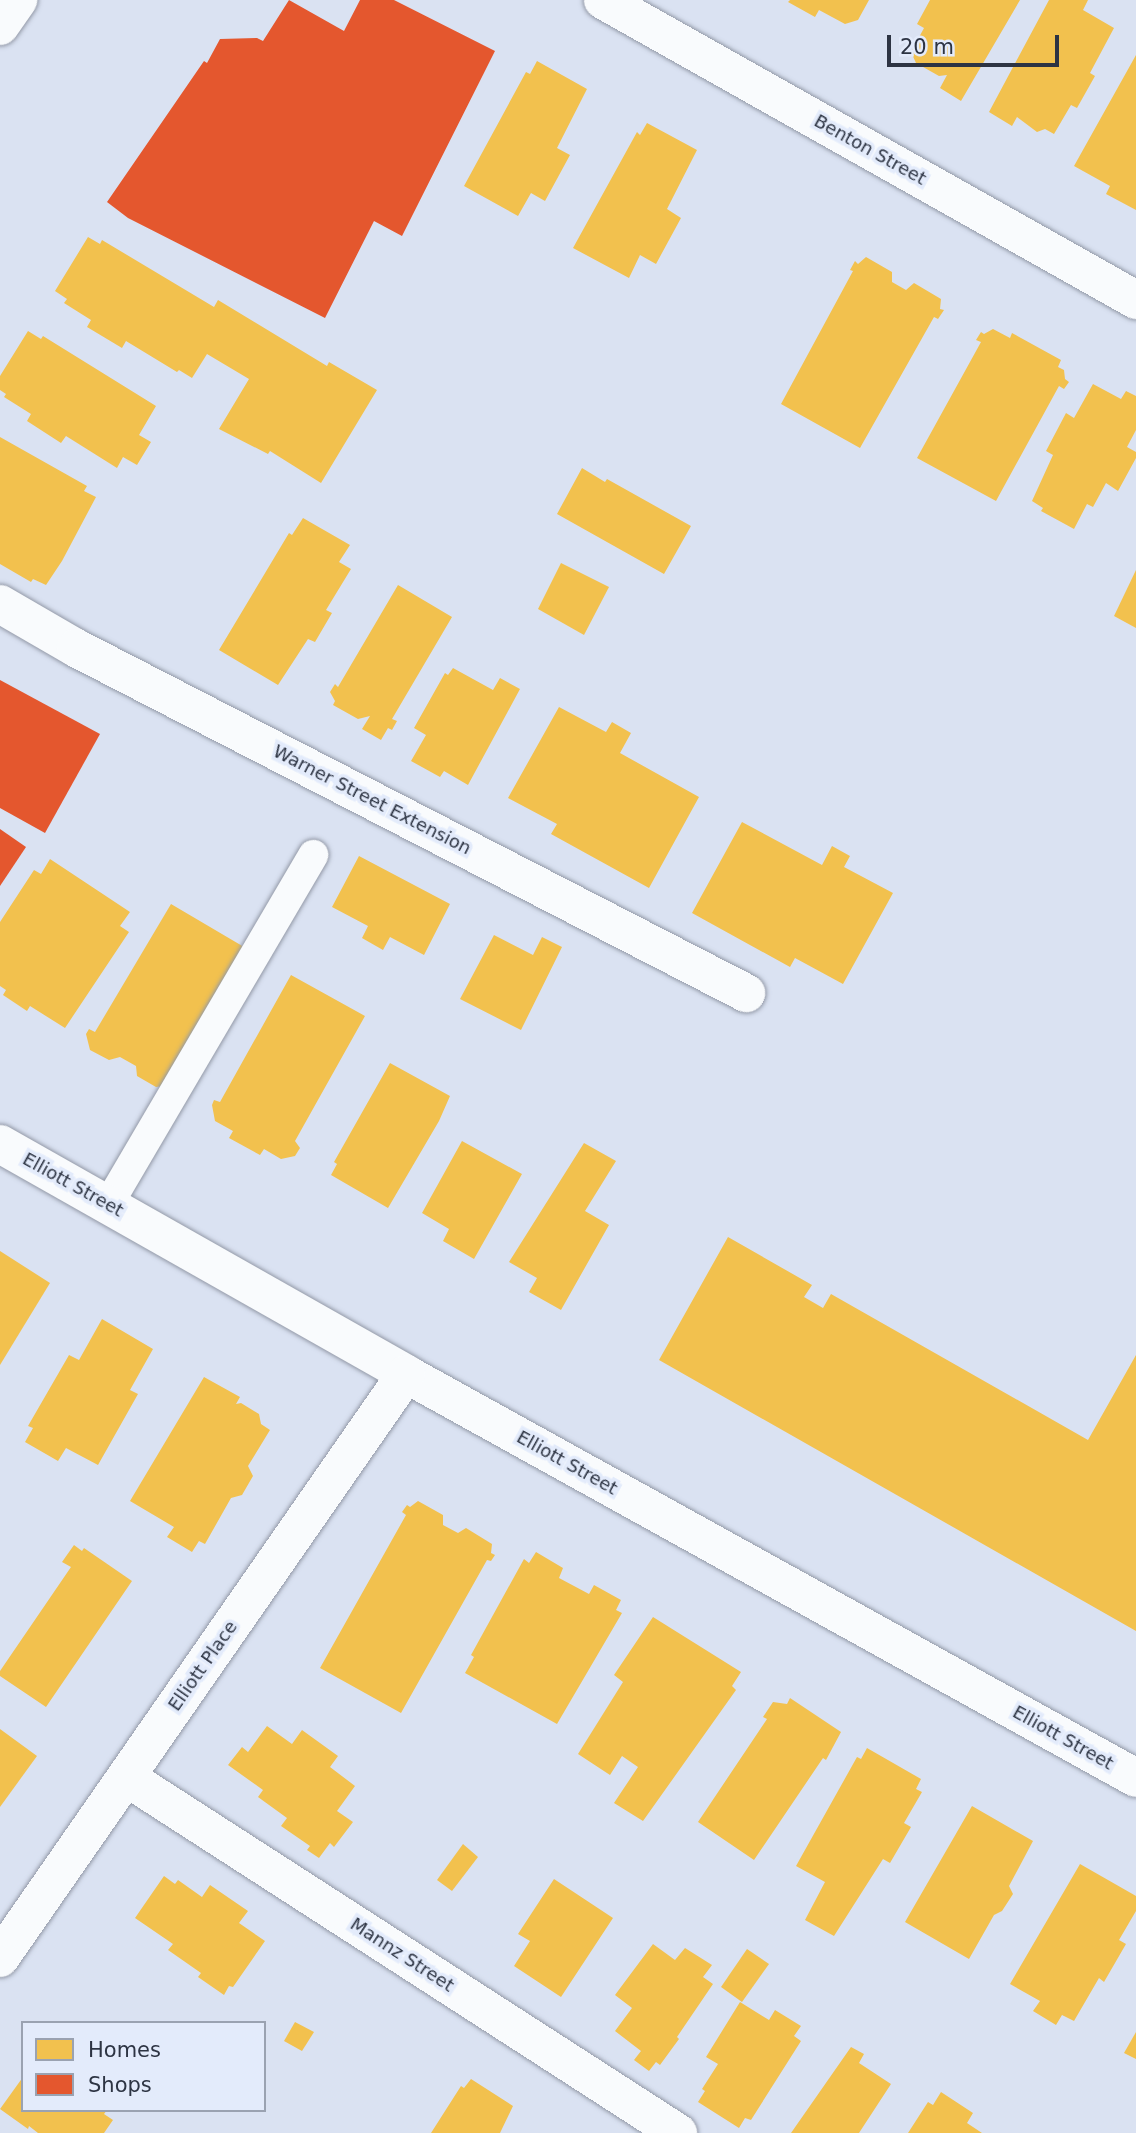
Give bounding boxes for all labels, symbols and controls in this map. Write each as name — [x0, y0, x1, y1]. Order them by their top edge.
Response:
scale bar — [891, 21, 1062, 65]
text: 20 m — [900, 35, 954, 59]
street label: Benton Street — [810, 110, 930, 190]
street label: Warner Street Extension — [269, 741, 475, 859]
street label: Elliott Street — [19, 1148, 127, 1222]
street label: Elliott Street — [513, 1426, 621, 1500]
street label: Elliott Place — [164, 1617, 242, 1715]
street label: Elliott Street — [1009, 1701, 1117, 1775]
street label: Mannz Street — [346, 1913, 458, 1997]
legend — [21, 2021, 266, 2112]
text: Homes — [88, 2038, 161, 2062]
text: Shops — [88, 2073, 152, 2097]

